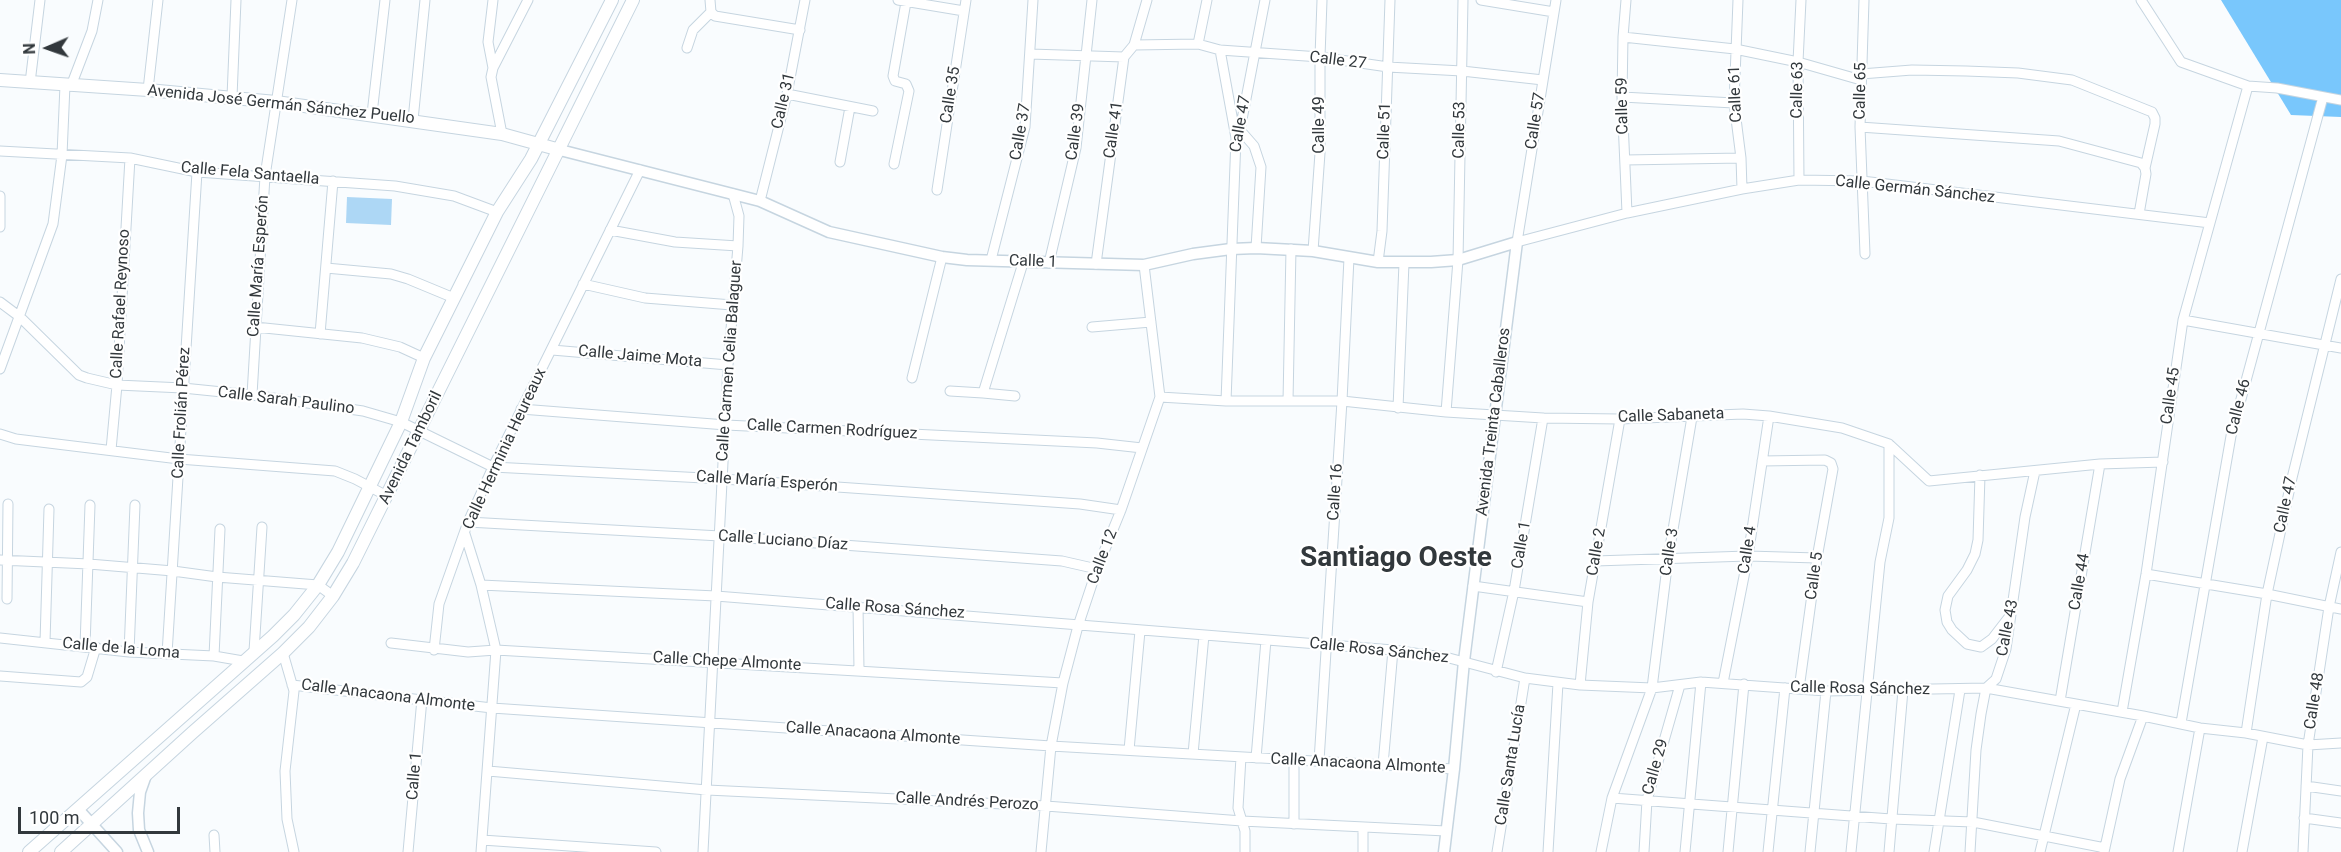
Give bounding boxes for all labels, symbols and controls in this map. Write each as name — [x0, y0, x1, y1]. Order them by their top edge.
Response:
north arrow — [18, 18, 78, 78]
text: N — [20, 43, 39, 55]
street label: Calle 27 — [1308, 48, 1368, 74]
street label: Calle 63 — [1788, 61, 1808, 119]
street label: Calle 65 — [1851, 62, 1871, 120]
street label: Calle 35 — [937, 65, 965, 125]
street label: Calle 61 — [1725, 65, 1747, 123]
street label: Calle 31 — [768, 71, 800, 131]
street label: Calle 59 — [1613, 77, 1633, 135]
street label: Avenida José Germán Sánchez Puello — [146, 81, 416, 129]
street label: Calle 57 — [1522, 91, 1550, 151]
street label: Calle 47 — [1227, 94, 1255, 154]
street label: Calle 49 — [1310, 96, 1330, 154]
street label: Calle 41 — [1101, 100, 1127, 160]
street label: Calle 53 — [1450, 101, 1470, 159]
street label: Calle 37 — [1007, 102, 1035, 162]
street label: Calle 39 — [1063, 102, 1089, 162]
street label: Calle 51 — [1374, 102, 1396, 160]
street label: Calle Fela Santaella — [180, 158, 320, 190]
street label: Calle Germán Sánchez — [1834, 172, 1996, 208]
street label: Calle María Esperón — [244, 194, 274, 338]
street label: Calle Rafael Reynoso — [107, 229, 135, 379]
street label: Calle 1 — [1009, 252, 1057, 272]
street label: Calle Carmen Celia Balaguer — [713, 260, 747, 462]
street label: Avenida Treinta Caballeros — [1473, 327, 1515, 517]
street label: Calle Jaime Mota — [577, 342, 703, 372]
street label: Calle Frolián Pérez — [169, 347, 195, 479]
street label: Calle Herminia Heureaux — [459, 365, 551, 533]
street label: Calle 45 — [2158, 366, 2184, 426]
street label: Calle 46 — [2223, 377, 2255, 437]
street label: Calle Sarah Paulino — [217, 383, 355, 419]
street label: Avenida Tamboril — [375, 388, 447, 508]
street label: Calle Sabaneta — [1617, 405, 1725, 427]
street label: Calle Carmen Rodríguez — [746, 416, 918, 444]
street label: Calle 16 — [1324, 463, 1348, 521]
street label: Calle María Esperón — [695, 467, 839, 497]
street label: Calle 47 — [2271, 475, 2301, 535]
street label: Calle 1 — [1508, 520, 1536, 570]
street label: Calle 4 — [1735, 525, 1761, 575]
street label: Calle Luciano Díaz — [717, 527, 849, 555]
street label: Calle 12 — [1084, 527, 1122, 587]
street label: Calle 2 — [1583, 527, 1611, 577]
street label: Calle 3 — [1657, 527, 1683, 577]
district label: Santiago Oeste — [1300, 542, 1492, 576]
street label: Calle 5 — [1802, 551, 1828, 601]
street label: Calle 44 — [2066, 552, 2094, 612]
street label: Calle Rosa Sánchez — [825, 595, 965, 623]
street label: Calle 43 — [1993, 598, 2023, 658]
street label: Calle de la Loma — [61, 634, 181, 664]
street label: Calle Rosa Sánchez — [1308, 634, 1450, 668]
street label: Calle Chepe Almonte — [652, 649, 802, 675]
street label: Calle 48 — [2301, 671, 2329, 731]
street label: Calle Anacaona Almonte — [300, 676, 476, 716]
street label: Calle Rosa Sánchez — [1790, 678, 1930, 700]
street label: Calle Santa Lucía — [1492, 703, 1530, 827]
street label: Calle Anacaona Almonte — [785, 718, 961, 750]
street label: Calle 29 — [1639, 737, 1673, 797]
street label: Calle Anacaona Almonte — [1270, 750, 1446, 778]
street label: Calle 1 — [403, 751, 427, 801]
street label: Calle Andrés Perozo — [895, 789, 1039, 815]
scale bar — [21, 795, 183, 833]
text: 100 m — [29, 807, 80, 828]

